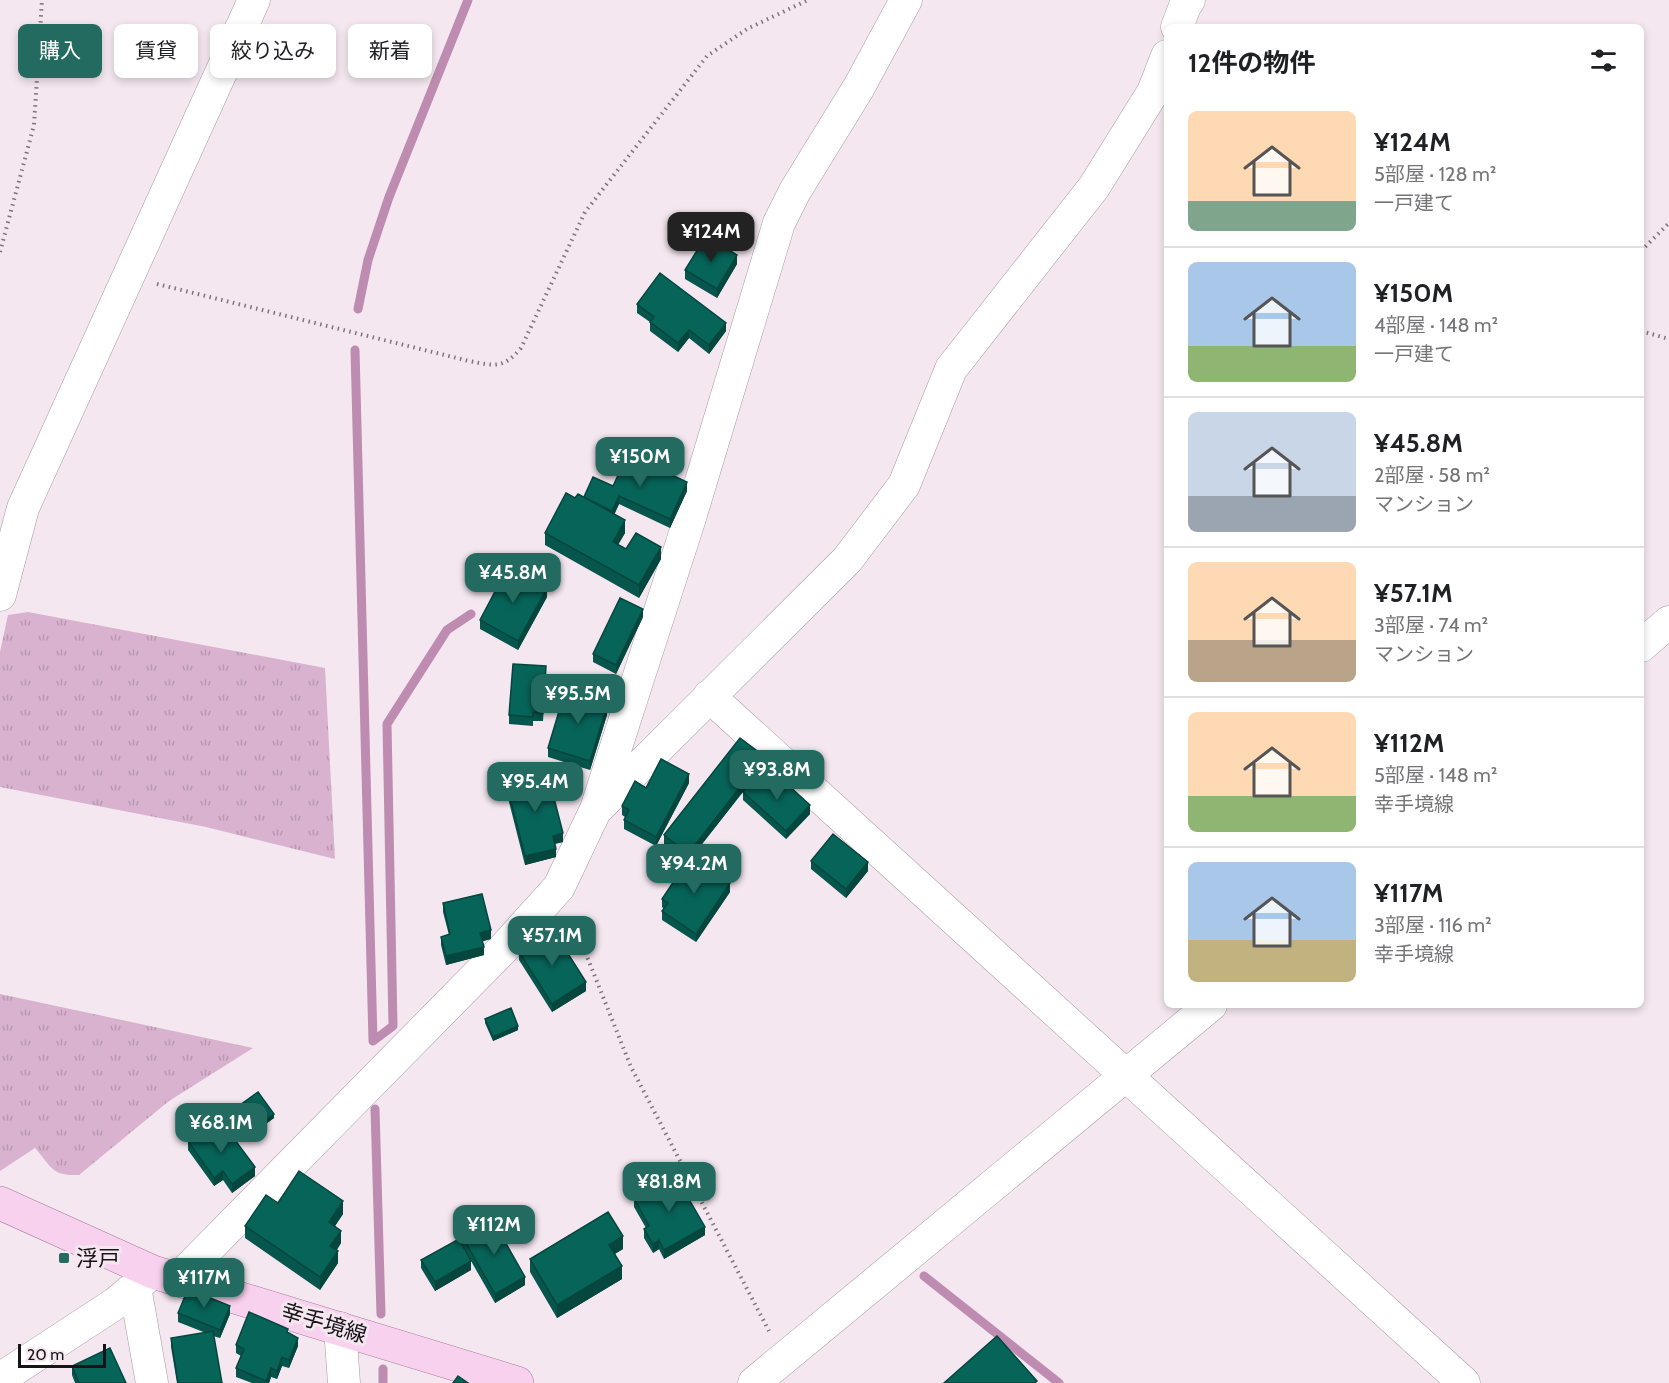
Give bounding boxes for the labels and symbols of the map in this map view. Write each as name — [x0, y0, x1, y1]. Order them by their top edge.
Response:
pin: ¥124M — [669, 212, 753, 263]
pin: ¥150M — [598, 437, 682, 488]
pin: ¥45.8M — [464, 553, 562, 604]
pin: ¥95.5M — [529, 674, 627, 725]
pin: ¥93.8M — [728, 750, 826, 801]
pin: ¥95.4M — [486, 762, 584, 813]
pin: ¥94.2M — [645, 844, 743, 895]
pin: ¥57.1M — [503, 916, 601, 967]
pin: ¥68.1M — [172, 1103, 270, 1154]
pin: ¥81.8M — [620, 1162, 718, 1213]
pin: ¥112M — [452, 1205, 536, 1256]
place label: 浮戸 — [76, 1245, 120, 1272]
marker: 浮戸 — [57, 1251, 71, 1265]
pin: ¥117M — [162, 1258, 246, 1309]
street label: 幸手境線 — [278, 1297, 370, 1349]
scale bar — [18, 1341, 106, 1368]

